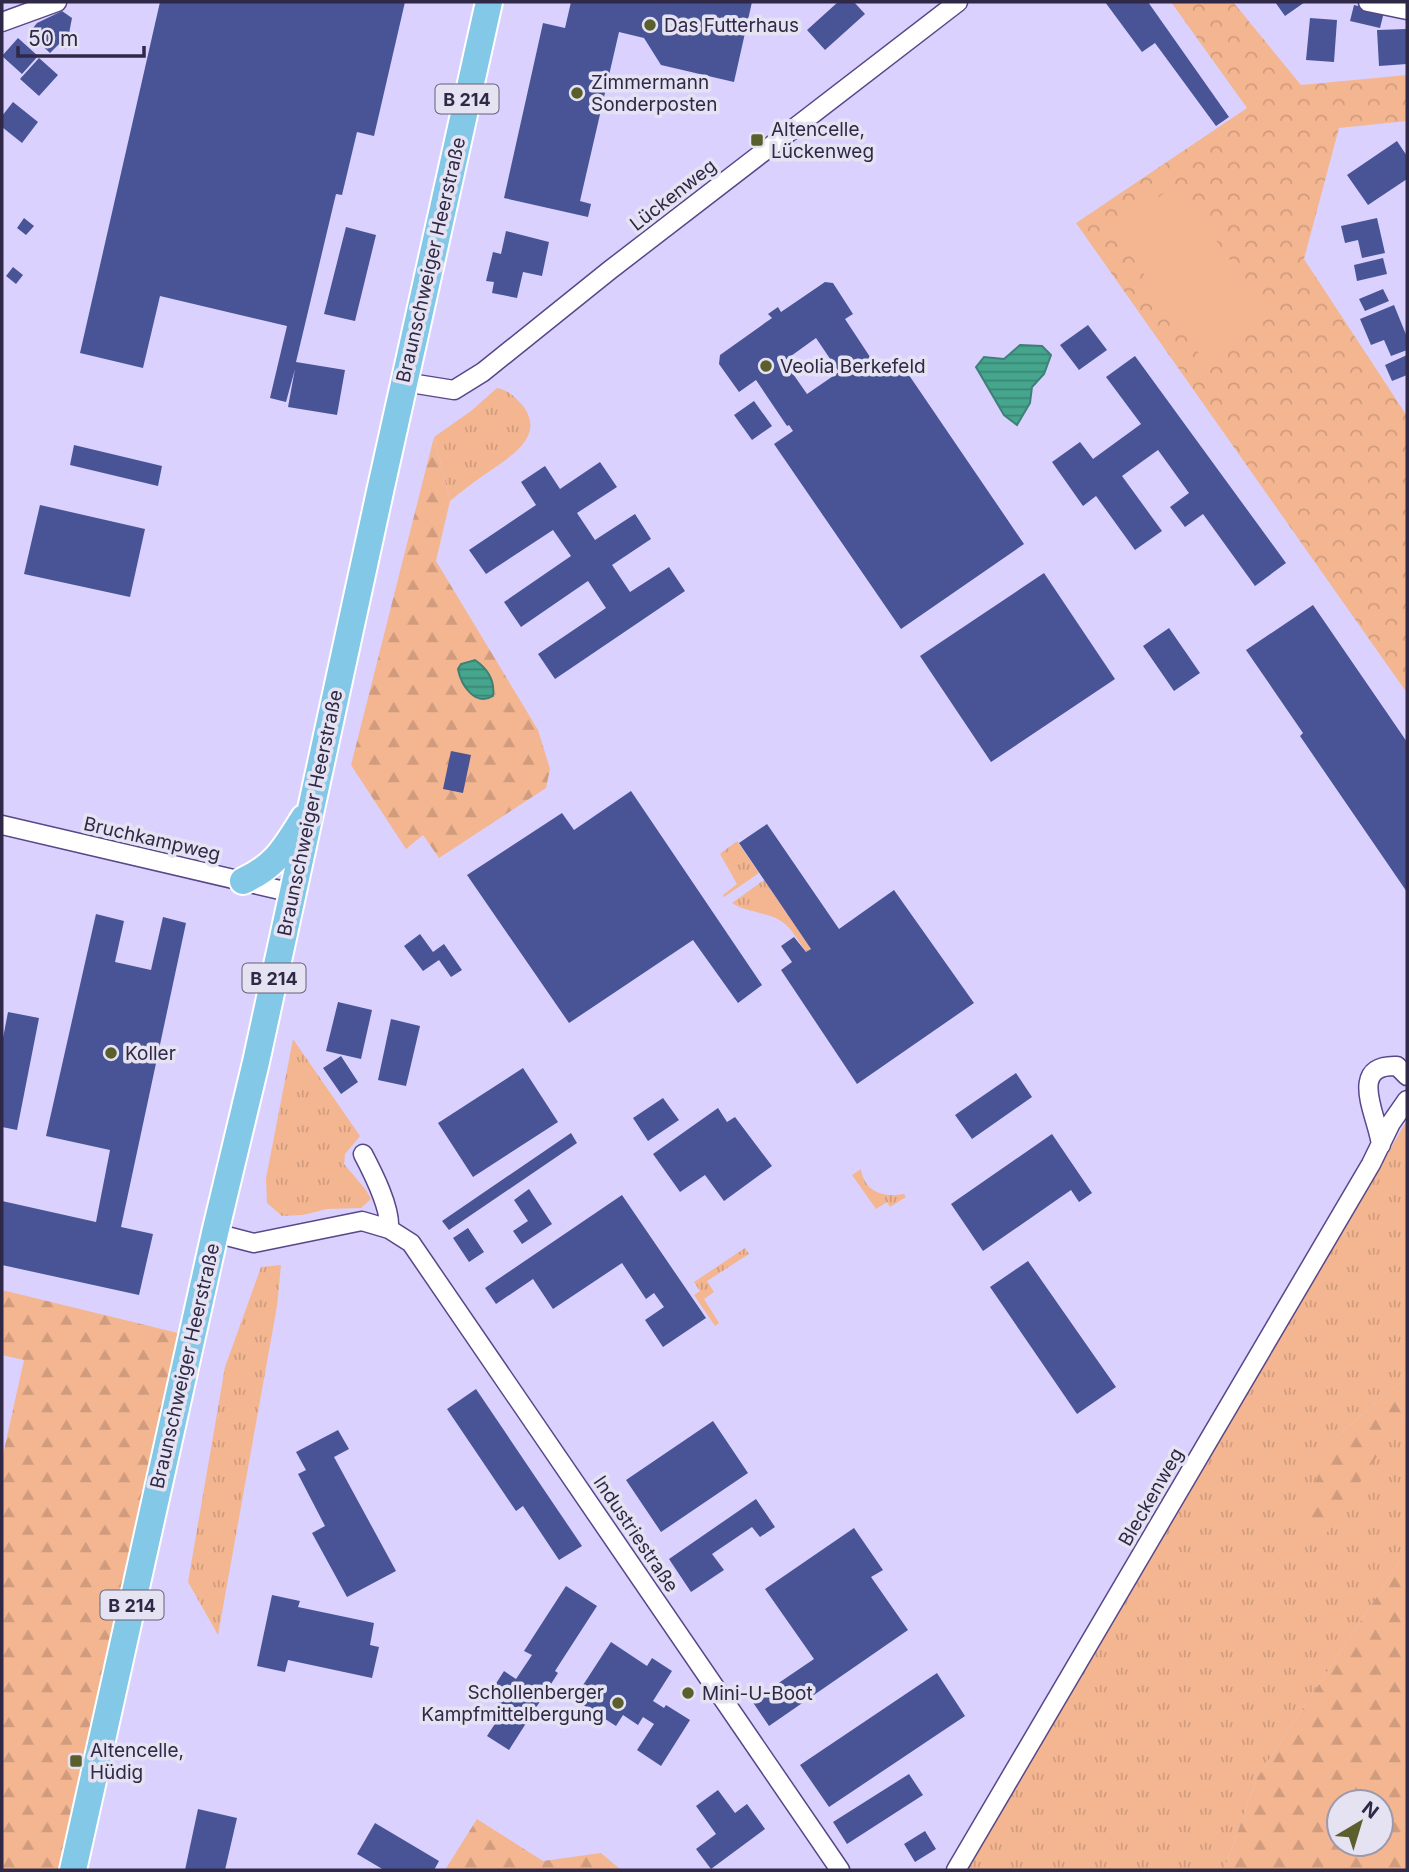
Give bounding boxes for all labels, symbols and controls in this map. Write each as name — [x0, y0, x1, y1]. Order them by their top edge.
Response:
scale bar — [18, 14, 144, 58]
place label: Das Futterhaus — [664, 14, 799, 37]
marker: Das Futterhaus — [642, 17, 658, 33]
text: 50 m — [28, 26, 78, 51]
place label: Zimmermann Sonderposten — [591, 71, 717, 116]
road number: B 214 — [435, 84, 498, 114]
marker: Zimmermann Sonderposten — [569, 85, 585, 101]
place label: Altencelle, Lückenweg — [771, 118, 874, 163]
marker: Altencelle, Lückenweg — [749, 132, 765, 148]
street label: Braunschweiger Heerstraße — [392, 135, 470, 385]
street label: Lückenweg — [625, 154, 721, 236]
place label: Veolia Berkefeld — [780, 355, 926, 378]
marker: Veolia Berkefeld — [758, 358, 774, 374]
street label: Braunschweiger Heerstraße — [273, 688, 347, 938]
street label: Bruchkampweg — [81, 812, 223, 866]
road number: B 214 — [243, 964, 306, 993]
place label: Koller — [125, 1042, 176, 1065]
marker: Koller — [103, 1045, 119, 1061]
street label: Braunschweiger Heerstraße — [146, 1241, 224, 1491]
street label: Bleckenweg — [1114, 1444, 1188, 1550]
street label: Industriestraße — [589, 1471, 683, 1597]
road number: B 214 — [100, 1590, 164, 1620]
place label: Schollenberger Kampfmittelbergung — [421, 1681, 604, 1726]
place label: Mini-U-Boot — [702, 1682, 813, 1705]
marker: Mini-U-Boot — [680, 1685, 696, 1701]
marker: Schollenberger Kampfmittelbergung — [610, 1695, 626, 1711]
place label: Altencelle, Hüdig — [90, 1739, 184, 1784]
marker: Altencelle, Hüdig — [68, 1753, 84, 1769]
north arrow — [1325, 1788, 1395, 1858]
text: N — [1357, 1796, 1383, 1824]

